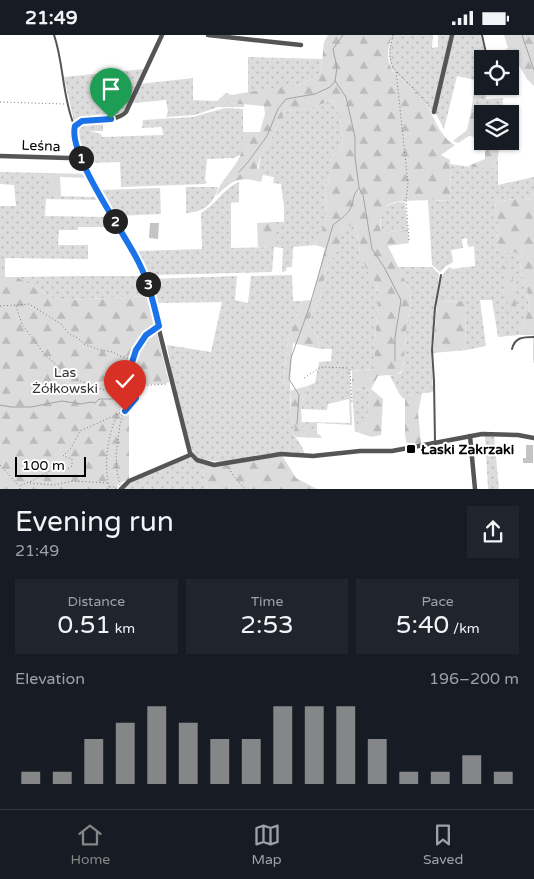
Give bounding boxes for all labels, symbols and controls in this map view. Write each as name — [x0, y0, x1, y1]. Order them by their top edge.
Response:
text: 21:49 — [25, 7, 78, 29]
map controls — [474, 50, 519, 150]
button: locate — [474, 50, 519, 95]
pin — [90, 68, 132, 119]
icon: arrive — [97, 75, 125, 103]
button: layers — [474, 105, 519, 150]
street label: Leśna — [21, 137, 61, 155]
pin: 1 — [68, 145, 94, 171]
text: 1 — [77, 150, 86, 167]
pin: 2 — [102, 209, 128, 233]
text: 2 — [111, 213, 120, 230]
pin: 3 — [136, 271, 160, 297]
text: 3 — [144, 276, 153, 293]
pin — [104, 360, 146, 411]
park label: Las Żółkowski — [32, 364, 98, 397]
icon: check — [111, 367, 139, 395]
place label: Łaski Zakrzaki — [421, 441, 514, 458]
marker: Łaski Zakrzaki — [405, 443, 417, 455]
scale bar — [15, 454, 86, 477]
text: 100 m — [22, 457, 65, 474]
text: Evening run — [15, 505, 174, 539]
button: share — [467, 506, 519, 558]
text: 21:49 — [15, 541, 59, 561]
text: Distance — [68, 593, 125, 610]
text: Time — [251, 593, 283, 610]
text: Pace — [422, 593, 454, 610]
text: 0.51 — [57, 610, 111, 640]
text: 2:53 — [240, 610, 294, 640]
text: 5:40 — [396, 610, 449, 640]
text: km — [111, 620, 135, 637]
text: /km — [449, 620, 480, 637]
text: Elevation — [15, 669, 85, 689]
text: 196–200 m — [429, 669, 519, 689]
tab: Home — [71, 821, 110, 868]
tab: Map — [251, 821, 282, 868]
tab: Saved — [423, 821, 463, 868]

